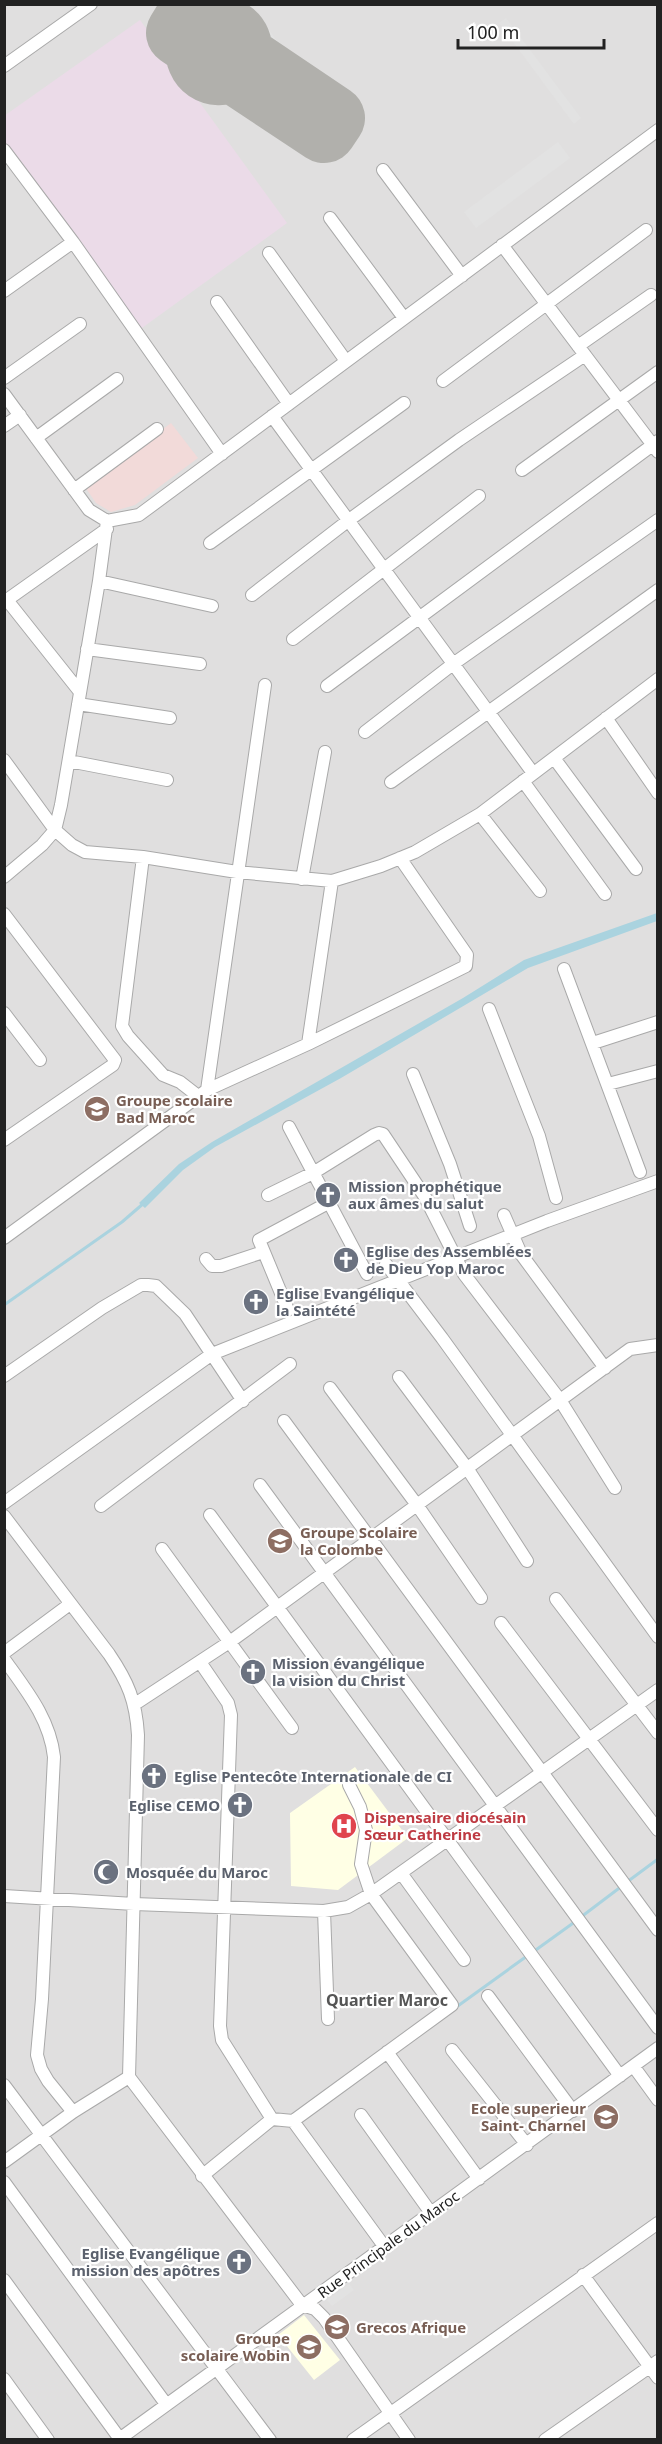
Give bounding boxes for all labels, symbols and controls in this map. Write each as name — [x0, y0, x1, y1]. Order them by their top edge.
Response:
scale bar — [458, 12, 604, 50]
text: 100 m — [467, 20, 519, 44]
place label: Groupe scolaire Bad Maroc — [116, 1090, 233, 1127]
school or university icon: Groupe scolaire Bad Maroc — [82, 1094, 112, 1124]
place label: Mission prophétique aux âmes du salut — [348, 1176, 502, 1213]
church icon: Mission prophétique aux âmes du salut — [313, 1180, 343, 1210]
place label: Eglise des Assemblées de Dieu Yop Maroc — [366, 1241, 532, 1278]
church icon: Eglise des Assemblées de Dieu Yop Maroc — [331, 1245, 361, 1275]
place label: Eglise Evangélique la Saintété — [276, 1283, 415, 1320]
church icon: Eglise Evangélique la Saintété — [241, 1287, 271, 1317]
place label: Groupe Scolaire la Colombe — [300, 1522, 417, 1559]
school or university icon: Groupe Scolaire la Colombe — [265, 1526, 295, 1556]
place label: Mission évangélique la vision du Christ — [272, 1653, 425, 1690]
church icon: Mission évangélique la vision du Christ — [238, 1657, 268, 1687]
church icon: Eglise Pentecôte Internationale de CI — [139, 1761, 169, 1791]
place label: Eglise Pentecôte Internationale de CI — [174, 1766, 452, 1786]
church icon: Eglise CEMO — [225, 1790, 255, 1820]
place label: Eglise CEMO — [129, 1795, 220, 1815]
place label: Dispensaire diocésain Sœur Catherine — [364, 1807, 526, 1844]
hospital icon: Dispensaire diocésain Sœur Catherine — [329, 1811, 359, 1841]
mosque icon: Mosquée du Maroc — [91, 1857, 121, 1887]
place label: Mosquée du Maroc — [126, 1862, 268, 1882]
district label: Quartier Maroc — [326, 1989, 448, 2011]
place label: Ecole superieur Saint- Charnel — [471, 2098, 586, 2135]
school or university icon: Ecole superieur Saint- Charnel — [591, 2102, 621, 2132]
street label: Rue Principale du Maroc — [313, 2186, 463, 2302]
place label: Eglise Evangélique mission des apôtres — [71, 2243, 220, 2280]
church icon: Eglise Evangélique mission des apôtres — [224, 2247, 254, 2277]
school or university icon: Grecos Afrique — [322, 2312, 352, 2342]
place label: Grecos Afrique — [356, 2317, 466, 2337]
place label: Groupe scolaire Wobin — [181, 2328, 290, 2365]
school or university icon: Groupe scolaire Wobin — [294, 2332, 324, 2362]

